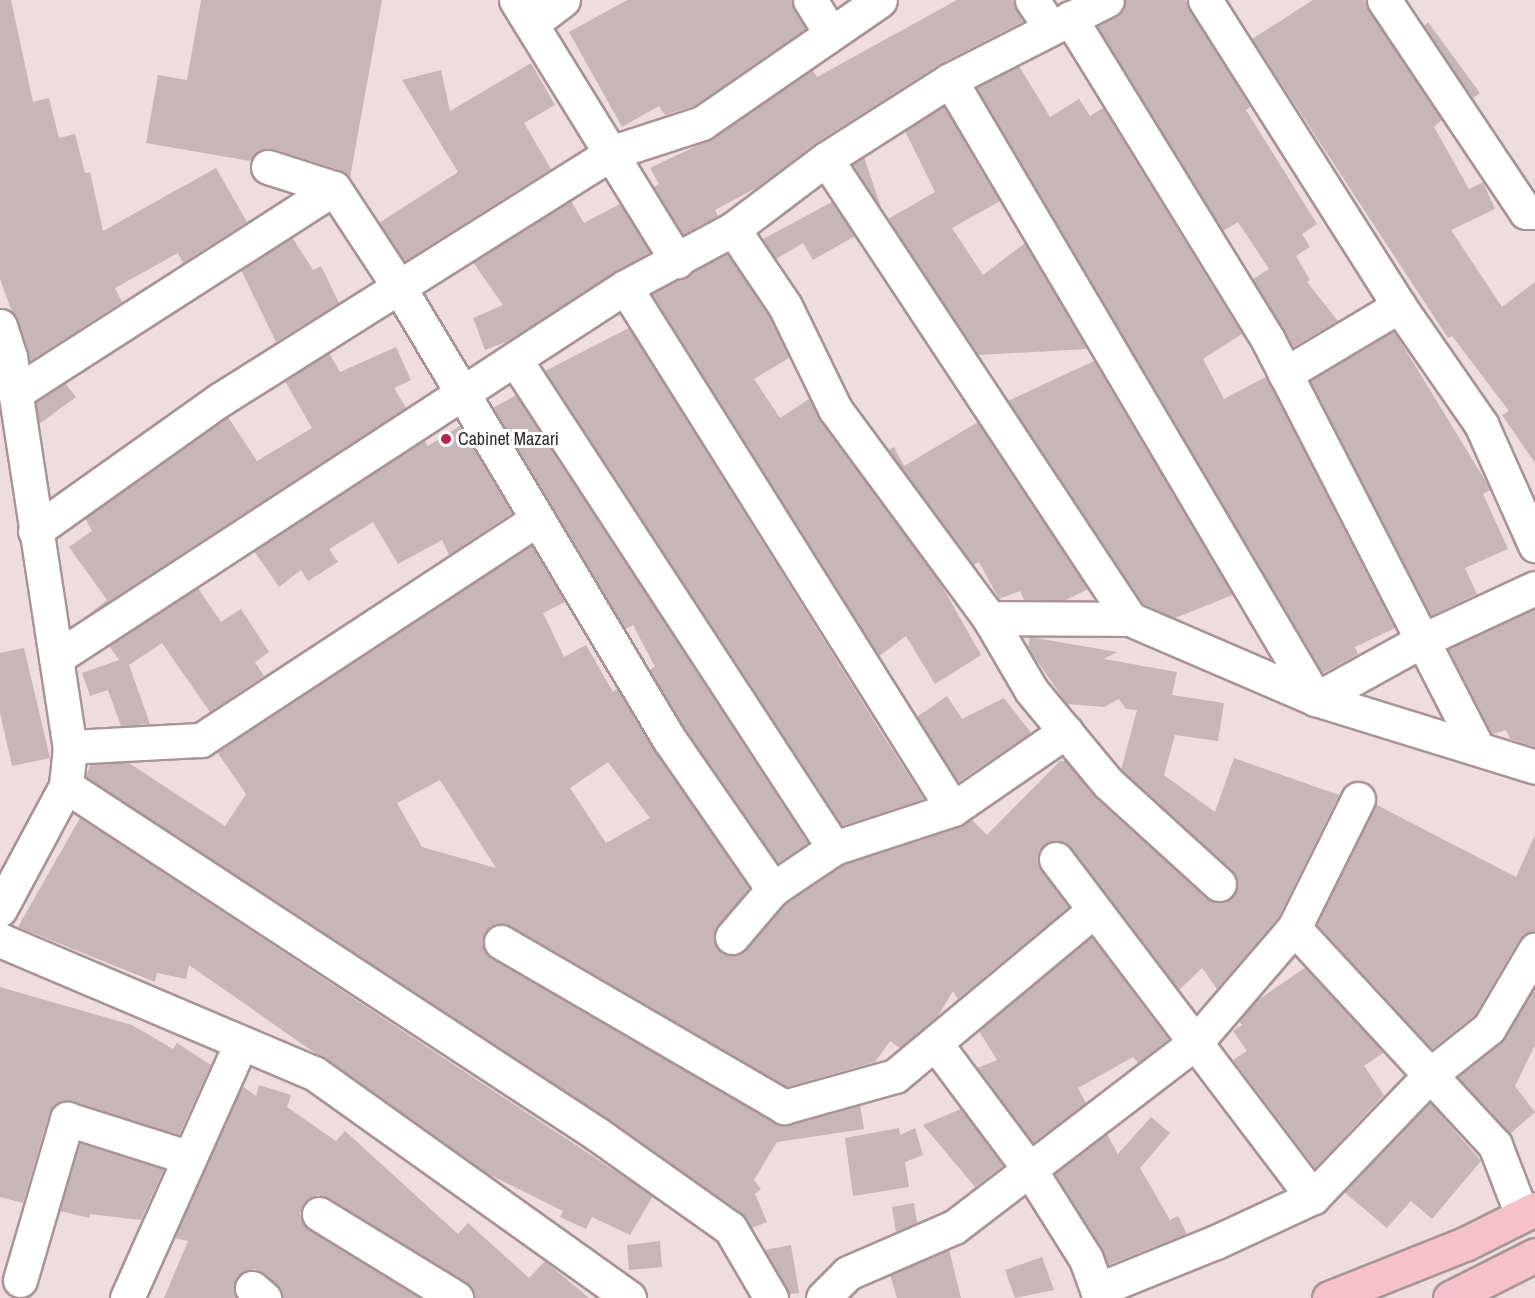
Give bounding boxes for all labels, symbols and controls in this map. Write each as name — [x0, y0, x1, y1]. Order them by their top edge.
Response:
place label: Cabinet Mazari — [458, 428, 559, 450]
marker: Cabinet Mazari — [439, 432, 453, 446]

